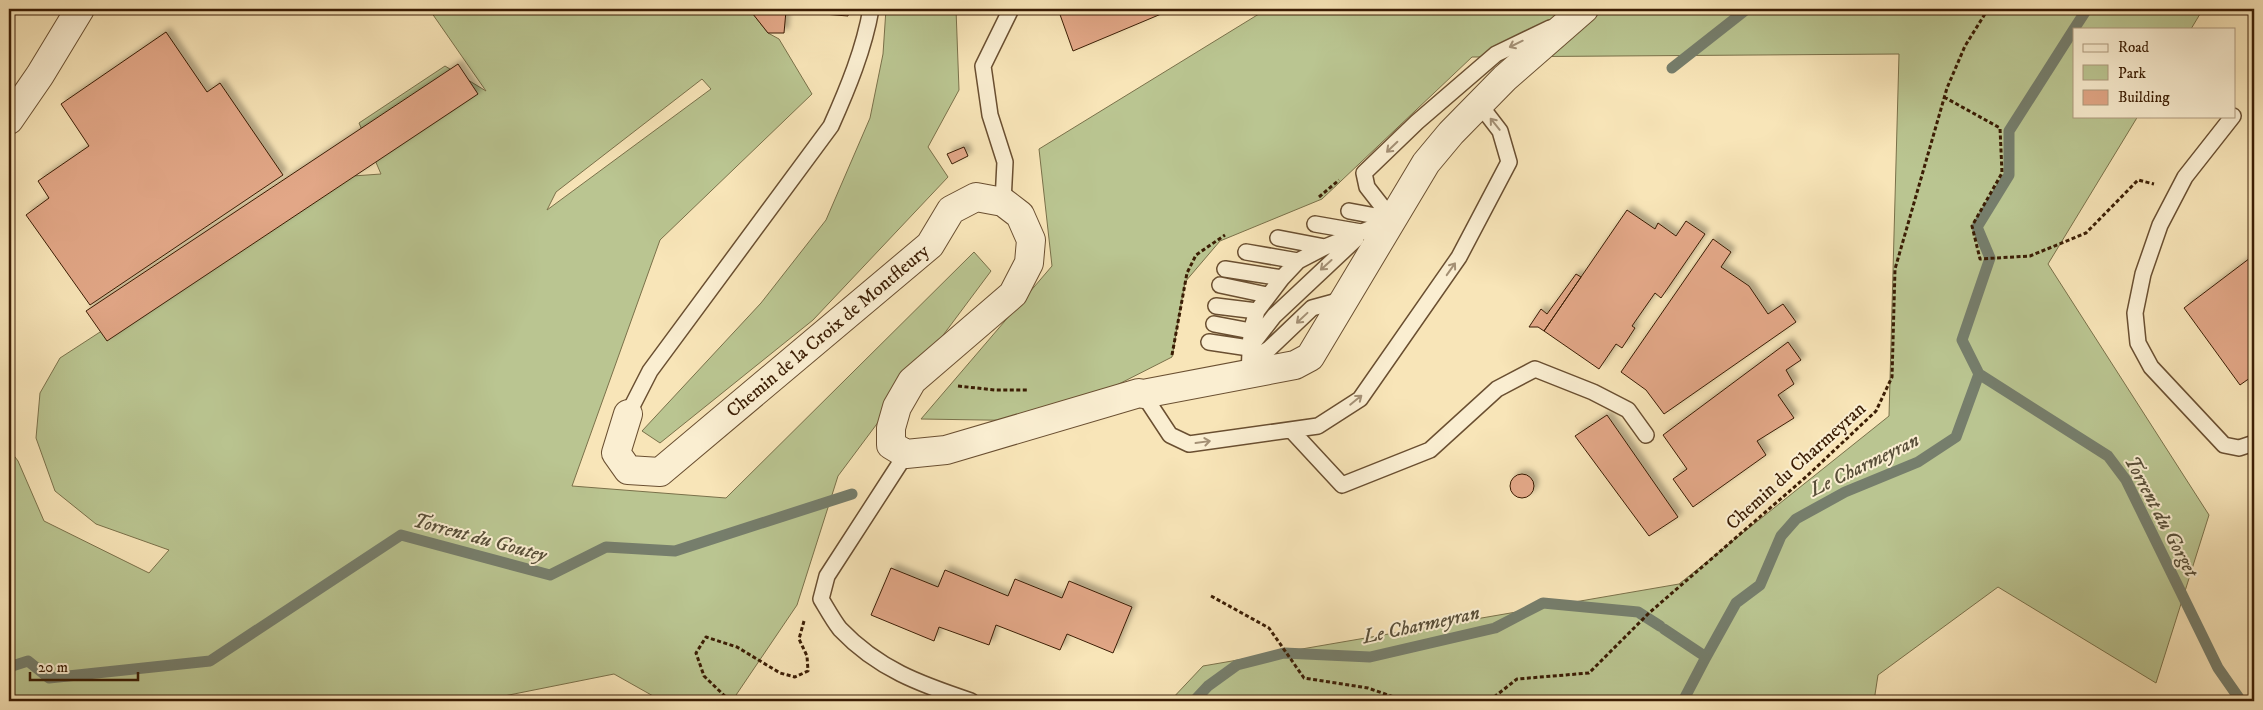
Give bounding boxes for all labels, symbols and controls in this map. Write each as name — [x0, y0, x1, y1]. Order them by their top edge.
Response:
legend — [2073, 28, 2236, 118]
text: Road — [2118, 38, 2150, 57]
one-way arrow — [1509, 40, 1524, 49]
text: Park — [2118, 64, 2147, 83]
text: Building — [2118, 88, 2170, 107]
one-way arrow — [1490, 117, 1500, 131]
one-way arrow — [1385, 141, 1398, 153]
street label: Chemin de la Croix de Montfleury — [722, 239, 935, 423]
one-way arrow — [1320, 259, 1333, 271]
one-way arrow — [1446, 262, 1456, 276]
one-way arrow — [1295, 312, 1308, 324]
one-way arrow — [1350, 395, 1363, 406]
street label: Chemin du Charmeyran — [1721, 397, 1871, 535]
water label: Le Charmeyran — [1805, 428, 1924, 503]
one-way arrow — [1195, 437, 1211, 447]
water label: Torrent du Gorget — [2118, 452, 2204, 583]
water label: Torrent du Goutey — [410, 509, 550, 569]
water label: Le Charmeyran — [1360, 601, 1482, 650]
scale bar — [30, 650, 138, 682]
text: 20 m — [38, 658, 68, 677]

